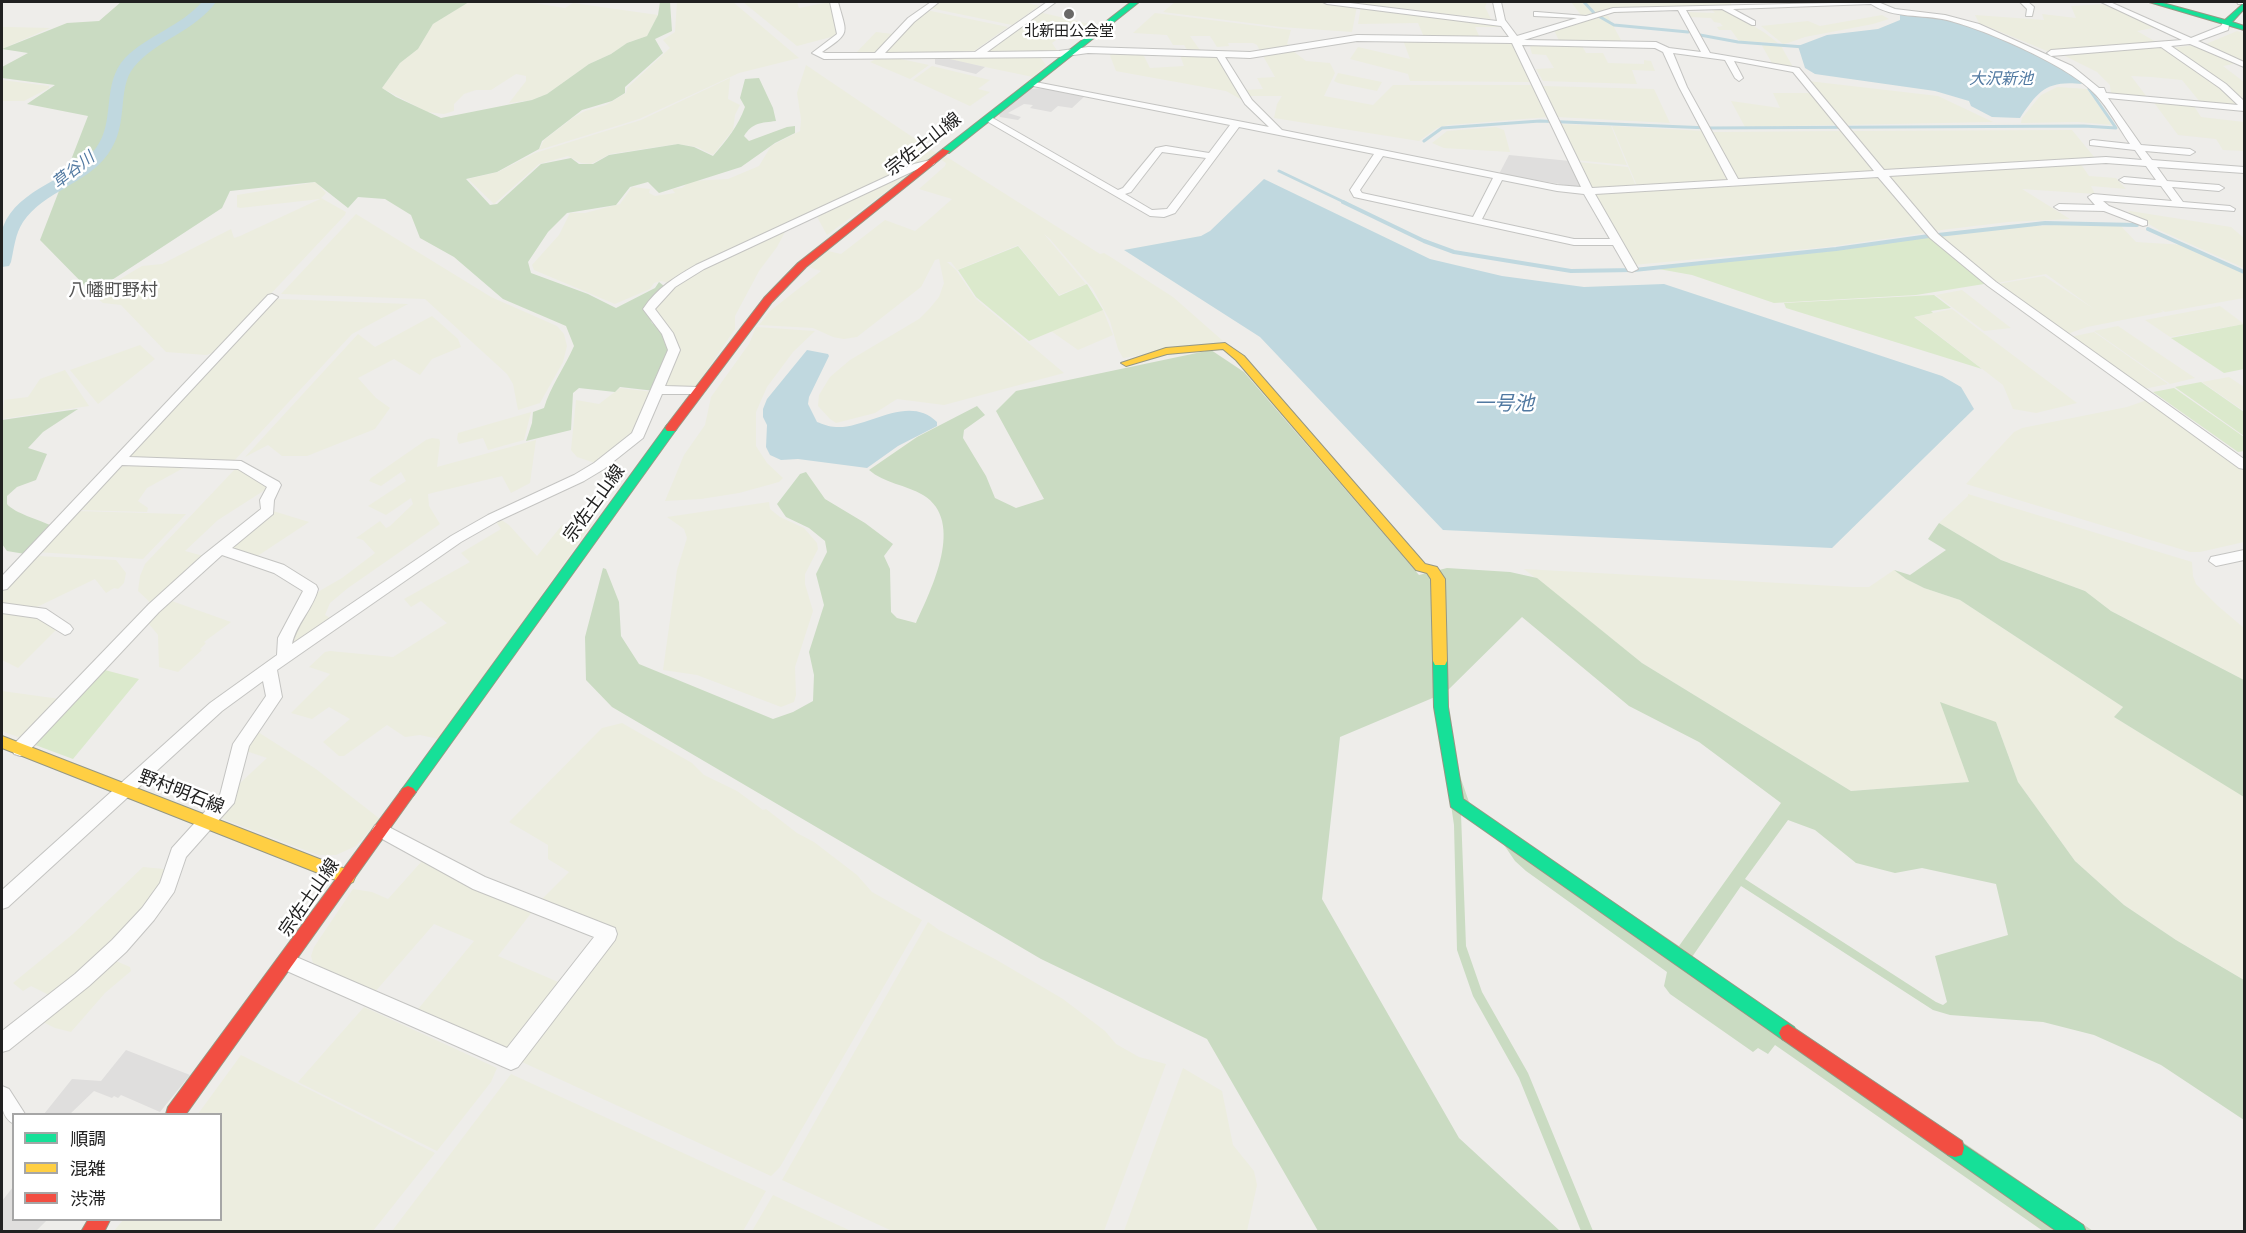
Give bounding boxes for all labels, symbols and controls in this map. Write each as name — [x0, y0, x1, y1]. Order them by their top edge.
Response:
marker: 北新田公会堂 — [1062, 7, 1076, 21]
place label: 北新田公会堂 — [1024, 23, 1114, 41]
water label: 大沢新池 — [1969, 70, 2033, 90]
street label: 宗佐土山線 — [882, 109, 966, 181]
water label: 草谷川 — [49, 149, 99, 193]
district label: 八幡町野村 — [68, 280, 158, 302]
water label: 一号池 — [1474, 393, 1534, 417]
street label: 宗佐土山線 — [560, 461, 630, 547]
street label: 野村明石線 — [135, 767, 227, 819]
street label: 宗佐土山線 — [275, 855, 345, 941]
legend — [12, 1113, 222, 1221]
text: 順調 — [70, 1126, 106, 1151]
text: 混雑 — [70, 1156, 106, 1181]
text: 渋滞 — [70, 1186, 106, 1211]

